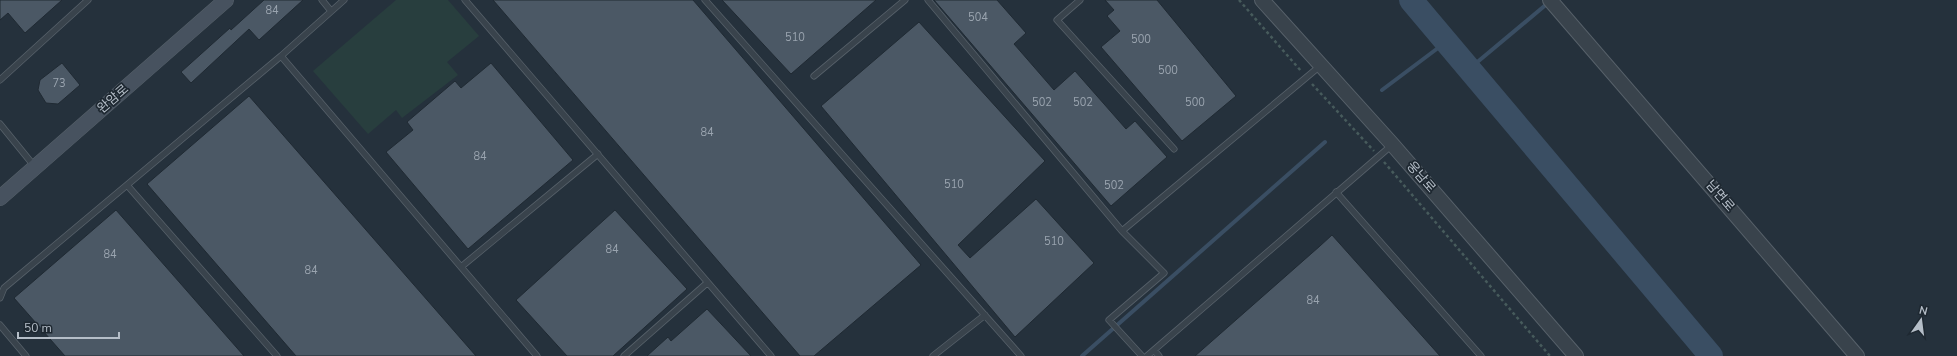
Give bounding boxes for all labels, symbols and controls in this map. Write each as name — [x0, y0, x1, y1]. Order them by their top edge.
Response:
house number: 84 — [265, 3, 279, 18]
house number: 504 — [968, 10, 988, 25]
house number: 510 — [785, 30, 805, 45]
house number: 500 — [1131, 32, 1151, 47]
house number: 500 — [1158, 63, 1178, 78]
house number: 73 — [52, 76, 66, 91]
street label: 완암로 — [94, 80, 132, 118]
house number: 502 — [1032, 95, 1052, 110]
house number: 502 — [1073, 95, 1093, 110]
house number: 500 — [1185, 95, 1205, 110]
house number: 84 — [700, 125, 714, 140]
house number: 84 — [473, 149, 487, 164]
street label: 웅남로 — [1402, 158, 1440, 196]
house number: 510 — [944, 177, 964, 192]
street label: 남면로 — [1701, 177, 1739, 215]
house number: 502 — [1104, 178, 1124, 193]
house number: 510 — [1044, 234, 1064, 249]
house number: 84 — [605, 242, 619, 257]
house number: 84 — [103, 247, 117, 262]
house number: 84 — [304, 263, 318, 278]
house number: 84 — [1306, 293, 1320, 308]
north arrow — [1901, 300, 1941, 340]
text: N — [1917, 303, 1929, 319]
scale bar — [18, 314, 119, 340]
text: 50 m — [24, 320, 52, 336]

